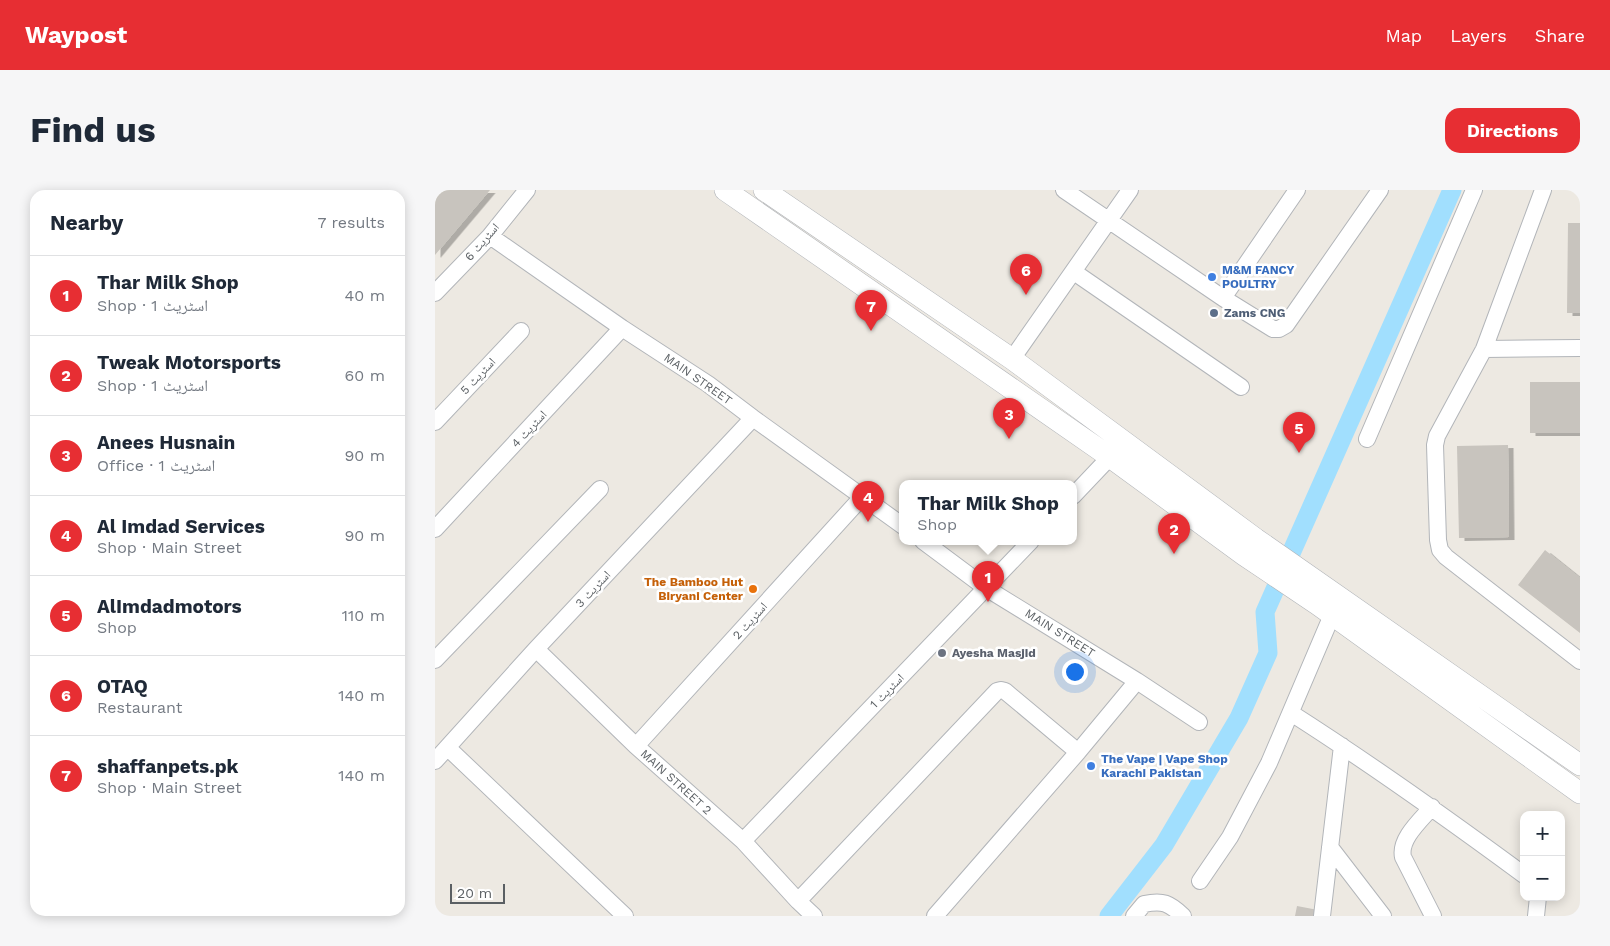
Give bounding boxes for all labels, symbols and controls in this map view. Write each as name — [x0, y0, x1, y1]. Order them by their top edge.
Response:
text: Waypost — [25, 21, 127, 49]
text: Map — [1385, 25, 1422, 46]
text: Layers — [1450, 25, 1507, 46]
text: Share — [1535, 25, 1585, 46]
button: Directions — [1445, 108, 1580, 153]
text: Find us — [30, 109, 156, 151]
text: Nearby — [50, 210, 123, 235]
text: 7 results — [318, 213, 385, 232]
street label: اسٹریٹ 6 — [462, 220, 502, 264]
pin: 6 — [1010, 254, 1042, 295]
place label: M&M FANCY POULTRY — [1222, 263, 1295, 291]
text: Thar Milk Shop — [97, 271, 239, 294]
marker: M&M FANCY POULTRY — [1206, 271, 1218, 283]
text: 1 — [63, 286, 69, 305]
text: 40 m — [345, 286, 385, 305]
pin: 7 — [855, 290, 887, 331]
text: Shop · اسٹریٹ 1 — [97, 296, 208, 315]
place label: Zams CNG — [1224, 306, 1285, 320]
marker: Zams CNG — [1208, 307, 1220, 319]
street label: MAIN STREET — [661, 350, 735, 408]
text: Tweak Motorsports — [97, 351, 281, 374]
street label: اسٹریٹ 5 — [458, 355, 499, 397]
text: 2 — [61, 366, 71, 385]
text: 60 m — [345, 366, 385, 385]
text: Shop · اسٹریٹ 1 — [97, 376, 208, 395]
pin: 3 — [993, 398, 1025, 439]
street label: اسٹریٹ 4 — [508, 408, 550, 450]
pin: 5 — [1283, 412, 1315, 453]
text: Anees Husnain — [97, 431, 235, 454]
text: 3 — [61, 446, 71, 465]
text: 90 m — [344, 446, 385, 465]
text: Office · اسٹریٹ 1 — [97, 456, 215, 475]
popup — [899, 480, 1077, 545]
pin: 4 — [852, 481, 884, 522]
text: Thar Milk Shop — [917, 492, 1059, 515]
pin: 2 — [1158, 513, 1190, 554]
text: Al Imdad Services — [97, 515, 265, 538]
text: Shop — [917, 515, 957, 534]
text: 4 — [61, 526, 71, 545]
text: 90 m — [344, 526, 385, 545]
text: Shop · Main Street — [97, 538, 242, 557]
pin: 1 — [972, 561, 1004, 602]
street label: اسٹریٹ 3 — [573, 568, 614, 610]
place label: The Bamboo Hut Biryani Center — [644, 575, 744, 603]
marker: The Bamboo Hut Biryani Center — [747, 583, 759, 595]
text: AlImdadmotors — [97, 595, 242, 618]
street label: اسٹریٹ 2 — [730, 600, 770, 643]
text: 5 — [61, 606, 71, 625]
text: 110 m — [342, 606, 385, 625]
street label: MAIN STREET — [1022, 606, 1098, 660]
text: Shop — [97, 618, 137, 637]
place label: Ayesha Masjid — [952, 646, 1036, 660]
marker: Ayesha Masjid — [936, 647, 948, 659]
your location — [1062, 659, 1088, 685]
street label: اسٹریٹ 1 — [867, 671, 907, 711]
text: OTAQ — [97, 675, 148, 698]
text: 6 — [61, 686, 71, 705]
text: 140 m — [338, 686, 385, 705]
text: Restaurant — [97, 698, 183, 717]
street label: MAIN STREET 2 — [638, 747, 714, 817]
place label: The Vape | Vape Shop Karachi Pakistan — [1101, 752, 1228, 780]
text: shaffanpets.pk — [97, 755, 238, 778]
marker: The Vape | Vape Shop Karachi Pakistan — [1085, 760, 1097, 772]
text: 7 — [61, 766, 71, 785]
text: 140 m — [338, 766, 385, 785]
text: Shop · Main Street — [97, 778, 242, 797]
map controls — [1520, 811, 1565, 901]
button: + — [1520, 811, 1565, 856]
button: − — [1520, 856, 1565, 901]
scale bar — [450, 881, 505, 904]
text: 20 m — [457, 885, 492, 901]

